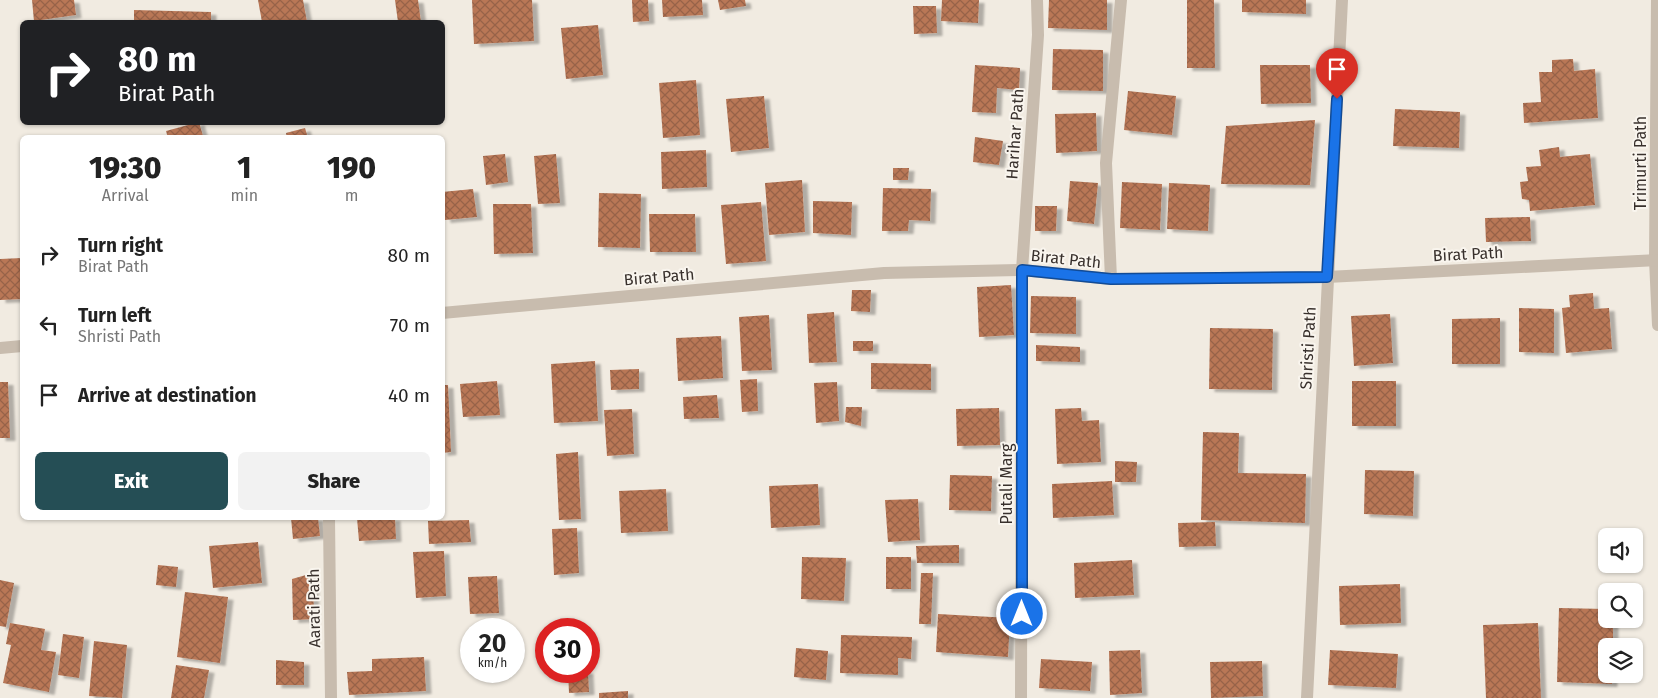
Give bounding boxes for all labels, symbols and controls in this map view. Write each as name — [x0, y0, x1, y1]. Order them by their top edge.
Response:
text: 80 m — [118, 38, 197, 80]
icon: right — [35, 40, 100, 105]
pin — [1316, 48, 1358, 99]
icon: arrive — [1323, 55, 1351, 83]
text: Birat Path — [118, 80, 215, 107]
street label: Harihar Path — [1002, 88, 1028, 180]
street label: Trimurti Path — [1631, 116, 1650, 210]
text: 19:30 — [89, 150, 162, 186]
text: 1 — [237, 150, 251, 186]
text: 190 — [327, 150, 376, 186]
text: Arrival — [102, 186, 149, 205]
text: min — [230, 186, 258, 205]
text: m — [345, 186, 358, 205]
text: Turn right — [78, 234, 163, 257]
icon: right — [35, 241, 63, 269]
street label: Birat Path — [1432, 243, 1504, 265]
text: 80 m — [388, 244, 430, 267]
street label: Birat Path — [1030, 246, 1102, 272]
text: Birat Path — [78, 257, 149, 276]
street label: Birat Path — [623, 264, 695, 290]
text: Turn left — [78, 304, 152, 327]
street label: Shristi Path — [1296, 306, 1320, 390]
icon: left — [35, 311, 63, 339]
text: 70 m — [390, 314, 430, 337]
text: Shristi Path — [78, 327, 161, 346]
icon: arrive — [35, 381, 63, 409]
text: Arrive at destination — [78, 384, 257, 407]
text: 40 m — [388, 384, 430, 407]
street label: Putali Marg — [997, 443, 1016, 525]
button: Exit — [35, 452, 228, 510]
button: Share — [238, 452, 430, 510]
map controls — [1598, 528, 1643, 683]
button: sound — [1598, 528, 1643, 573]
street label: Aarati Path — [304, 568, 324, 648]
button: search — [1598, 583, 1643, 628]
position arrow — [995, 587, 1047, 639]
speed limit sign: 30 — [535, 618, 600, 683]
text: 20 — [479, 629, 506, 659]
button: layers — [1598, 638, 1643, 683]
text: km/h — [478, 656, 507, 670]

